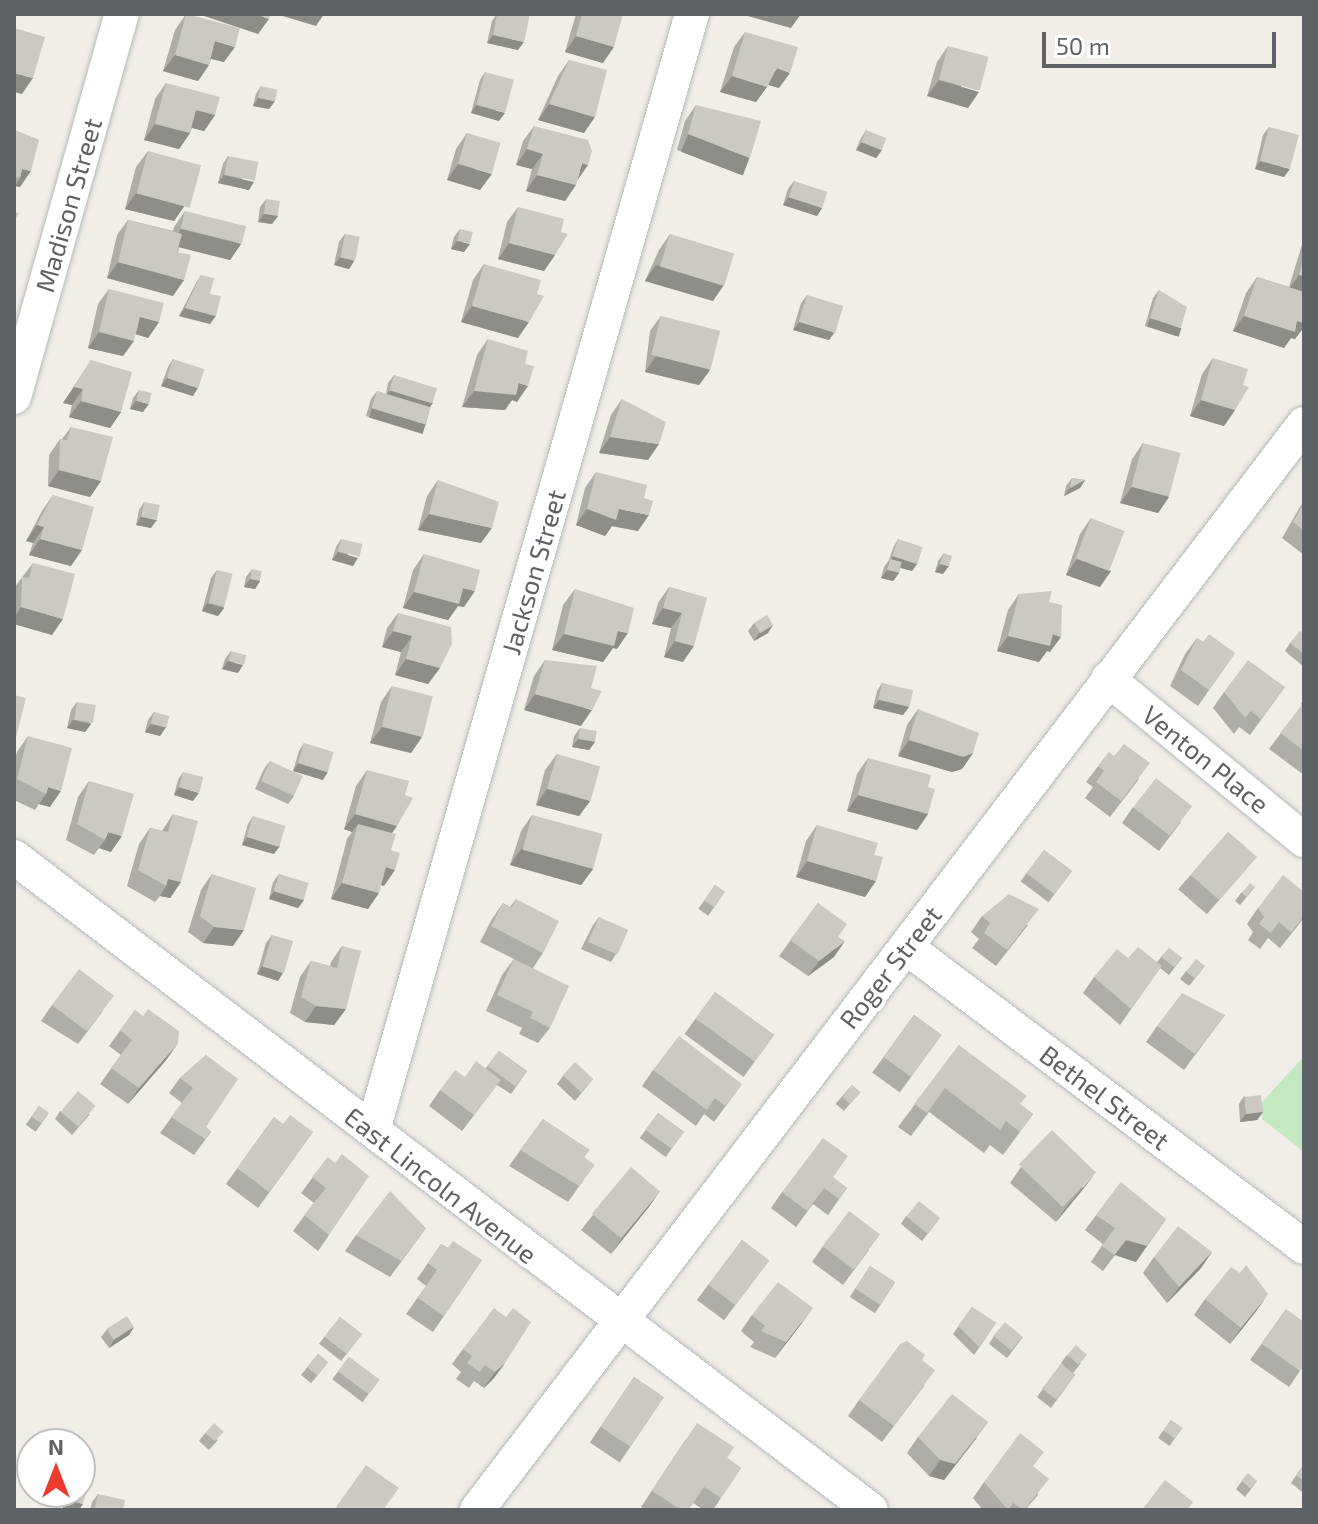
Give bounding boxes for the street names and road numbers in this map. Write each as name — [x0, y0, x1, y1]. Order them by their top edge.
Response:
street label: Madison Street — [28, 114, 108, 296]
street label: Jackson Street — [495, 486, 571, 658]
street label: Venton Place — [1137, 699, 1275, 819]
street label: Roger Street — [832, 899, 948, 1035]
street label: Bethel Street — [1034, 1038, 1176, 1156]
street label: East Lincoln Avenue — [339, 1100, 543, 1270]

